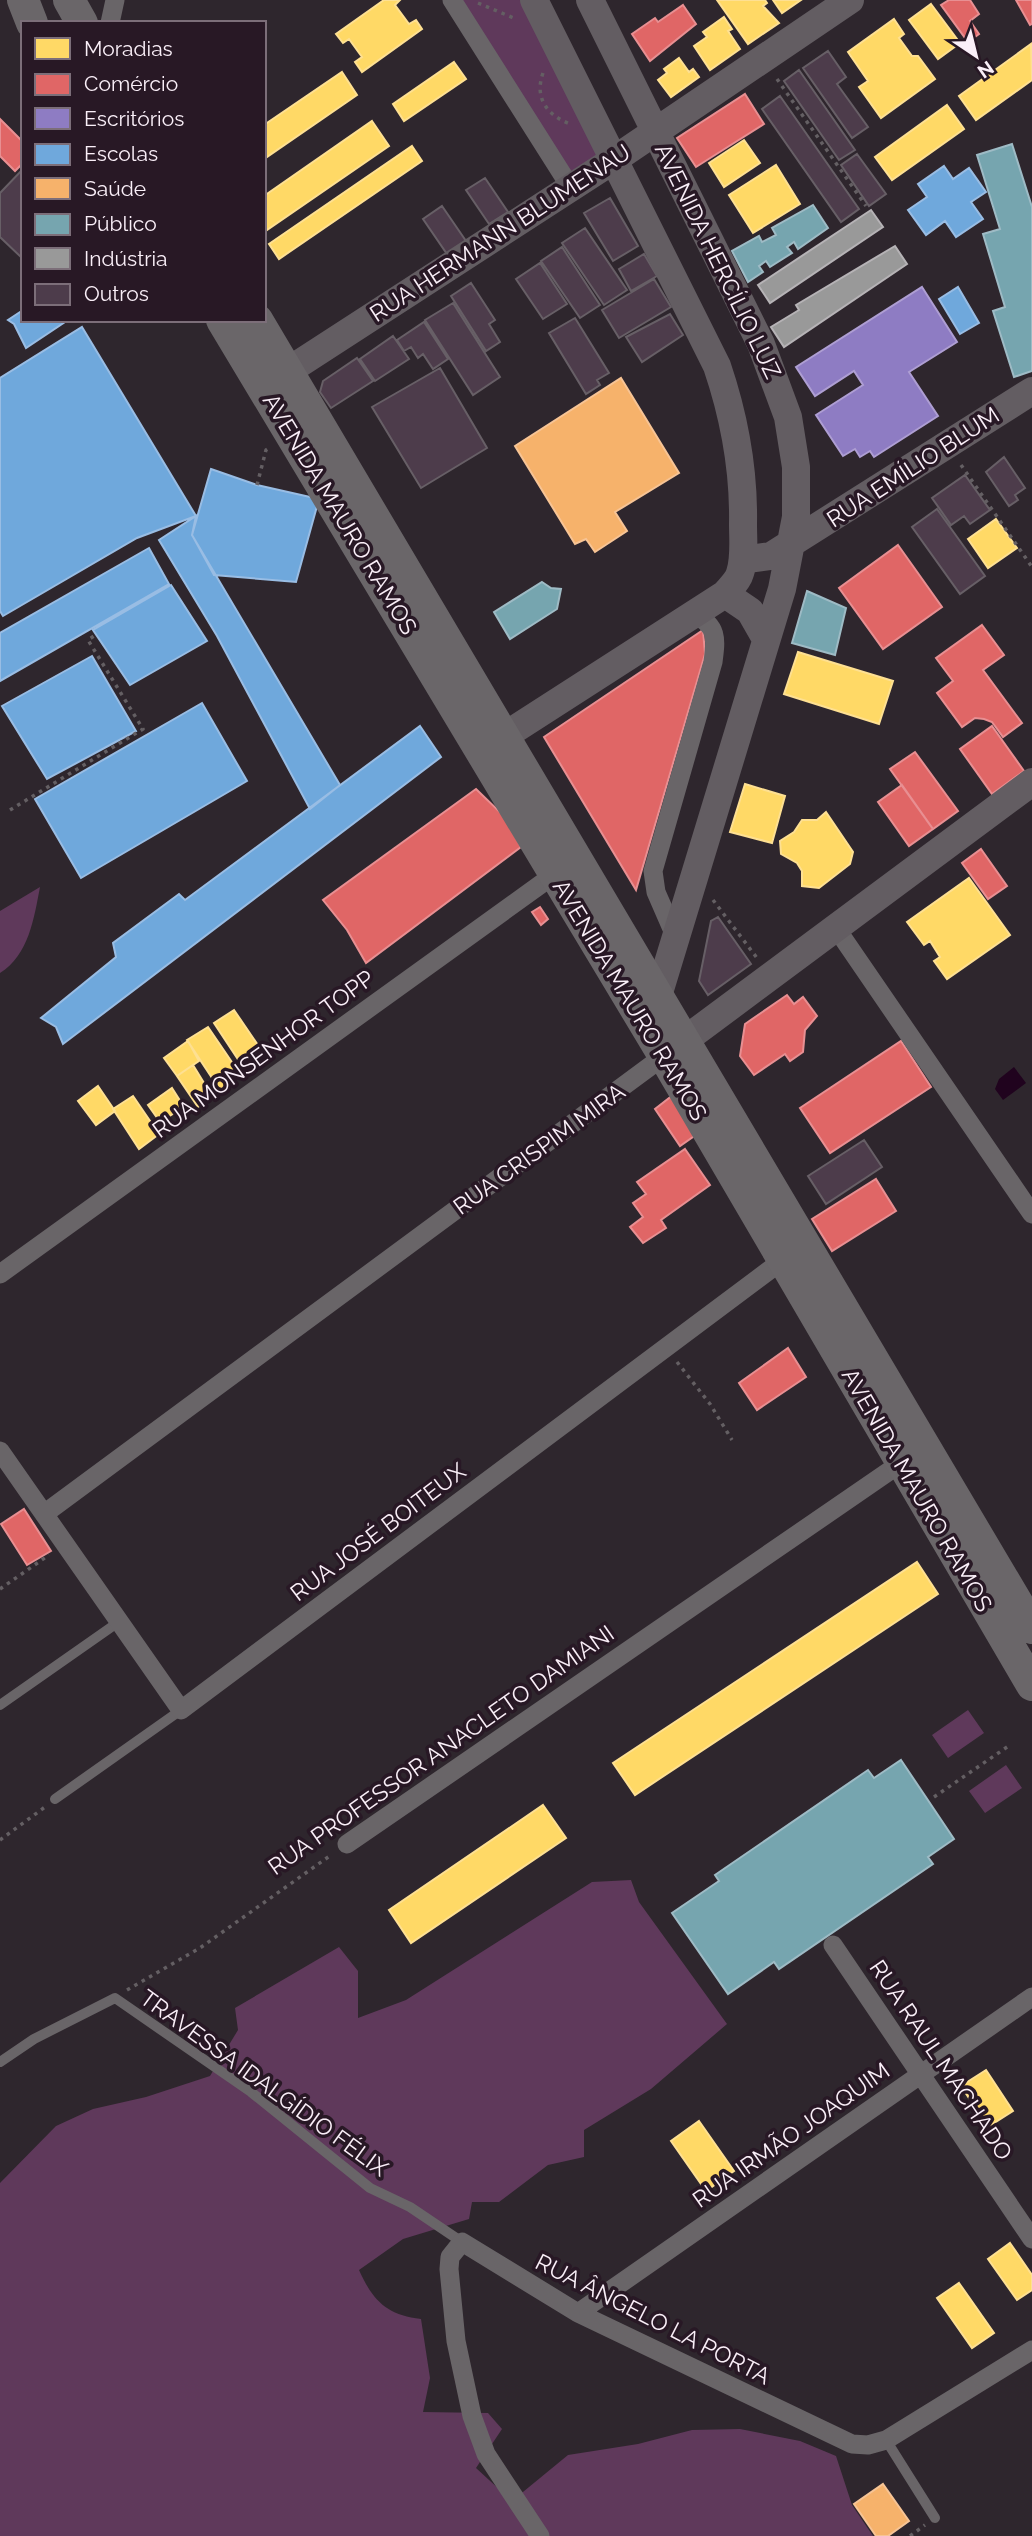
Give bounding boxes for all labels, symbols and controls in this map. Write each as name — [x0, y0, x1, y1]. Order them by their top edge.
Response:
legend — [21, 21, 266, 322]
north arrow — [941, 21, 1011, 91]
text: Moradias — [84, 36, 173, 61]
text: N — [974, 57, 998, 83]
text: Comércio — [84, 71, 178, 96]
text: Escritórios — [84, 106, 184, 131]
street label: RUA HERMANN BLUMENAU — [364, 138, 635, 327]
street label: AVENIDA HERCÍLIO LUZ — [650, 139, 787, 383]
text: Escolas — [84, 141, 158, 166]
text: Saúde — [84, 176, 146, 201]
text: Público — [84, 211, 157, 236]
text: Indústria — [84, 246, 168, 271]
text: Outros — [84, 281, 149, 306]
street label: AVENIDA MAURO RAMOS — [258, 388, 423, 639]
street label: RUA EMÍLIO BLUM — [821, 401, 1004, 532]
street label: AVENIDA MAURO RAMOS — [548, 874, 713, 1125]
street label: RUA MONSENHOR TOPP — [147, 964, 379, 1143]
street label: RUA CRISPIM MIRA — [448, 1077, 630, 1220]
street label: AVENIDA MAURO RAMOS — [837, 1363, 998, 1616]
street label: RUA JOSÉ BOITEUX — [285, 1457, 471, 1606]
street label: RUA PROFESSOR ANACLETO DAMIANI — [263, 1619, 619, 1880]
street label: RUA RAUL MACHADO — [864, 1955, 1018, 2165]
street label: TRAVESSA IDALGÍDIO FÉLIX — [135, 1984, 394, 2182]
street label: RUA IRMÃO JOAQUIM — [687, 2056, 894, 2213]
street label: RUA ÂNGELO LA PORTA — [531, 2248, 776, 2390]

